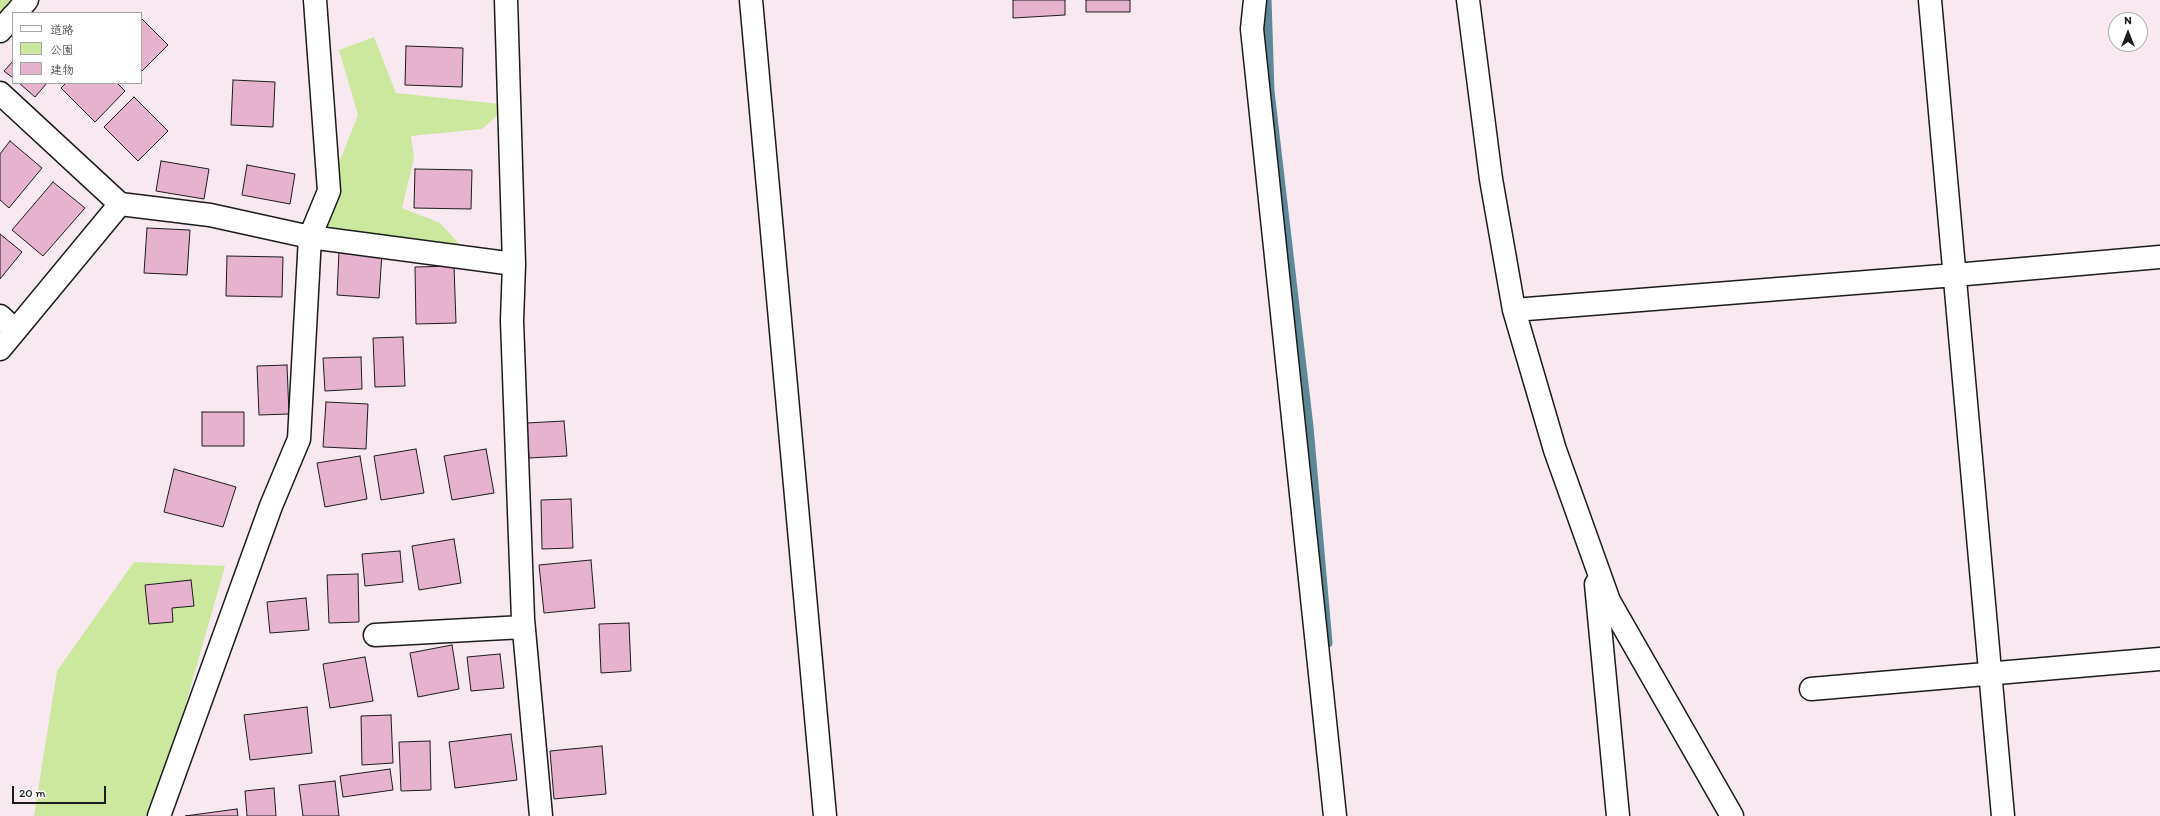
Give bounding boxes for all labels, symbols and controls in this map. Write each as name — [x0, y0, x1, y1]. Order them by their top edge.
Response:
legend — [12, 12, 142, 84]
north arrow — [2108, 12, 2148, 52]
text: N — [2124, 14, 2132, 27]
text: 道路 — [50, 23, 74, 37]
text: 公園 — [50, 43, 74, 57]
text: 建物 — [50, 63, 74, 77]
scale bar — [14, 778, 108, 804]
text: 20 m — [19, 786, 46, 800]

